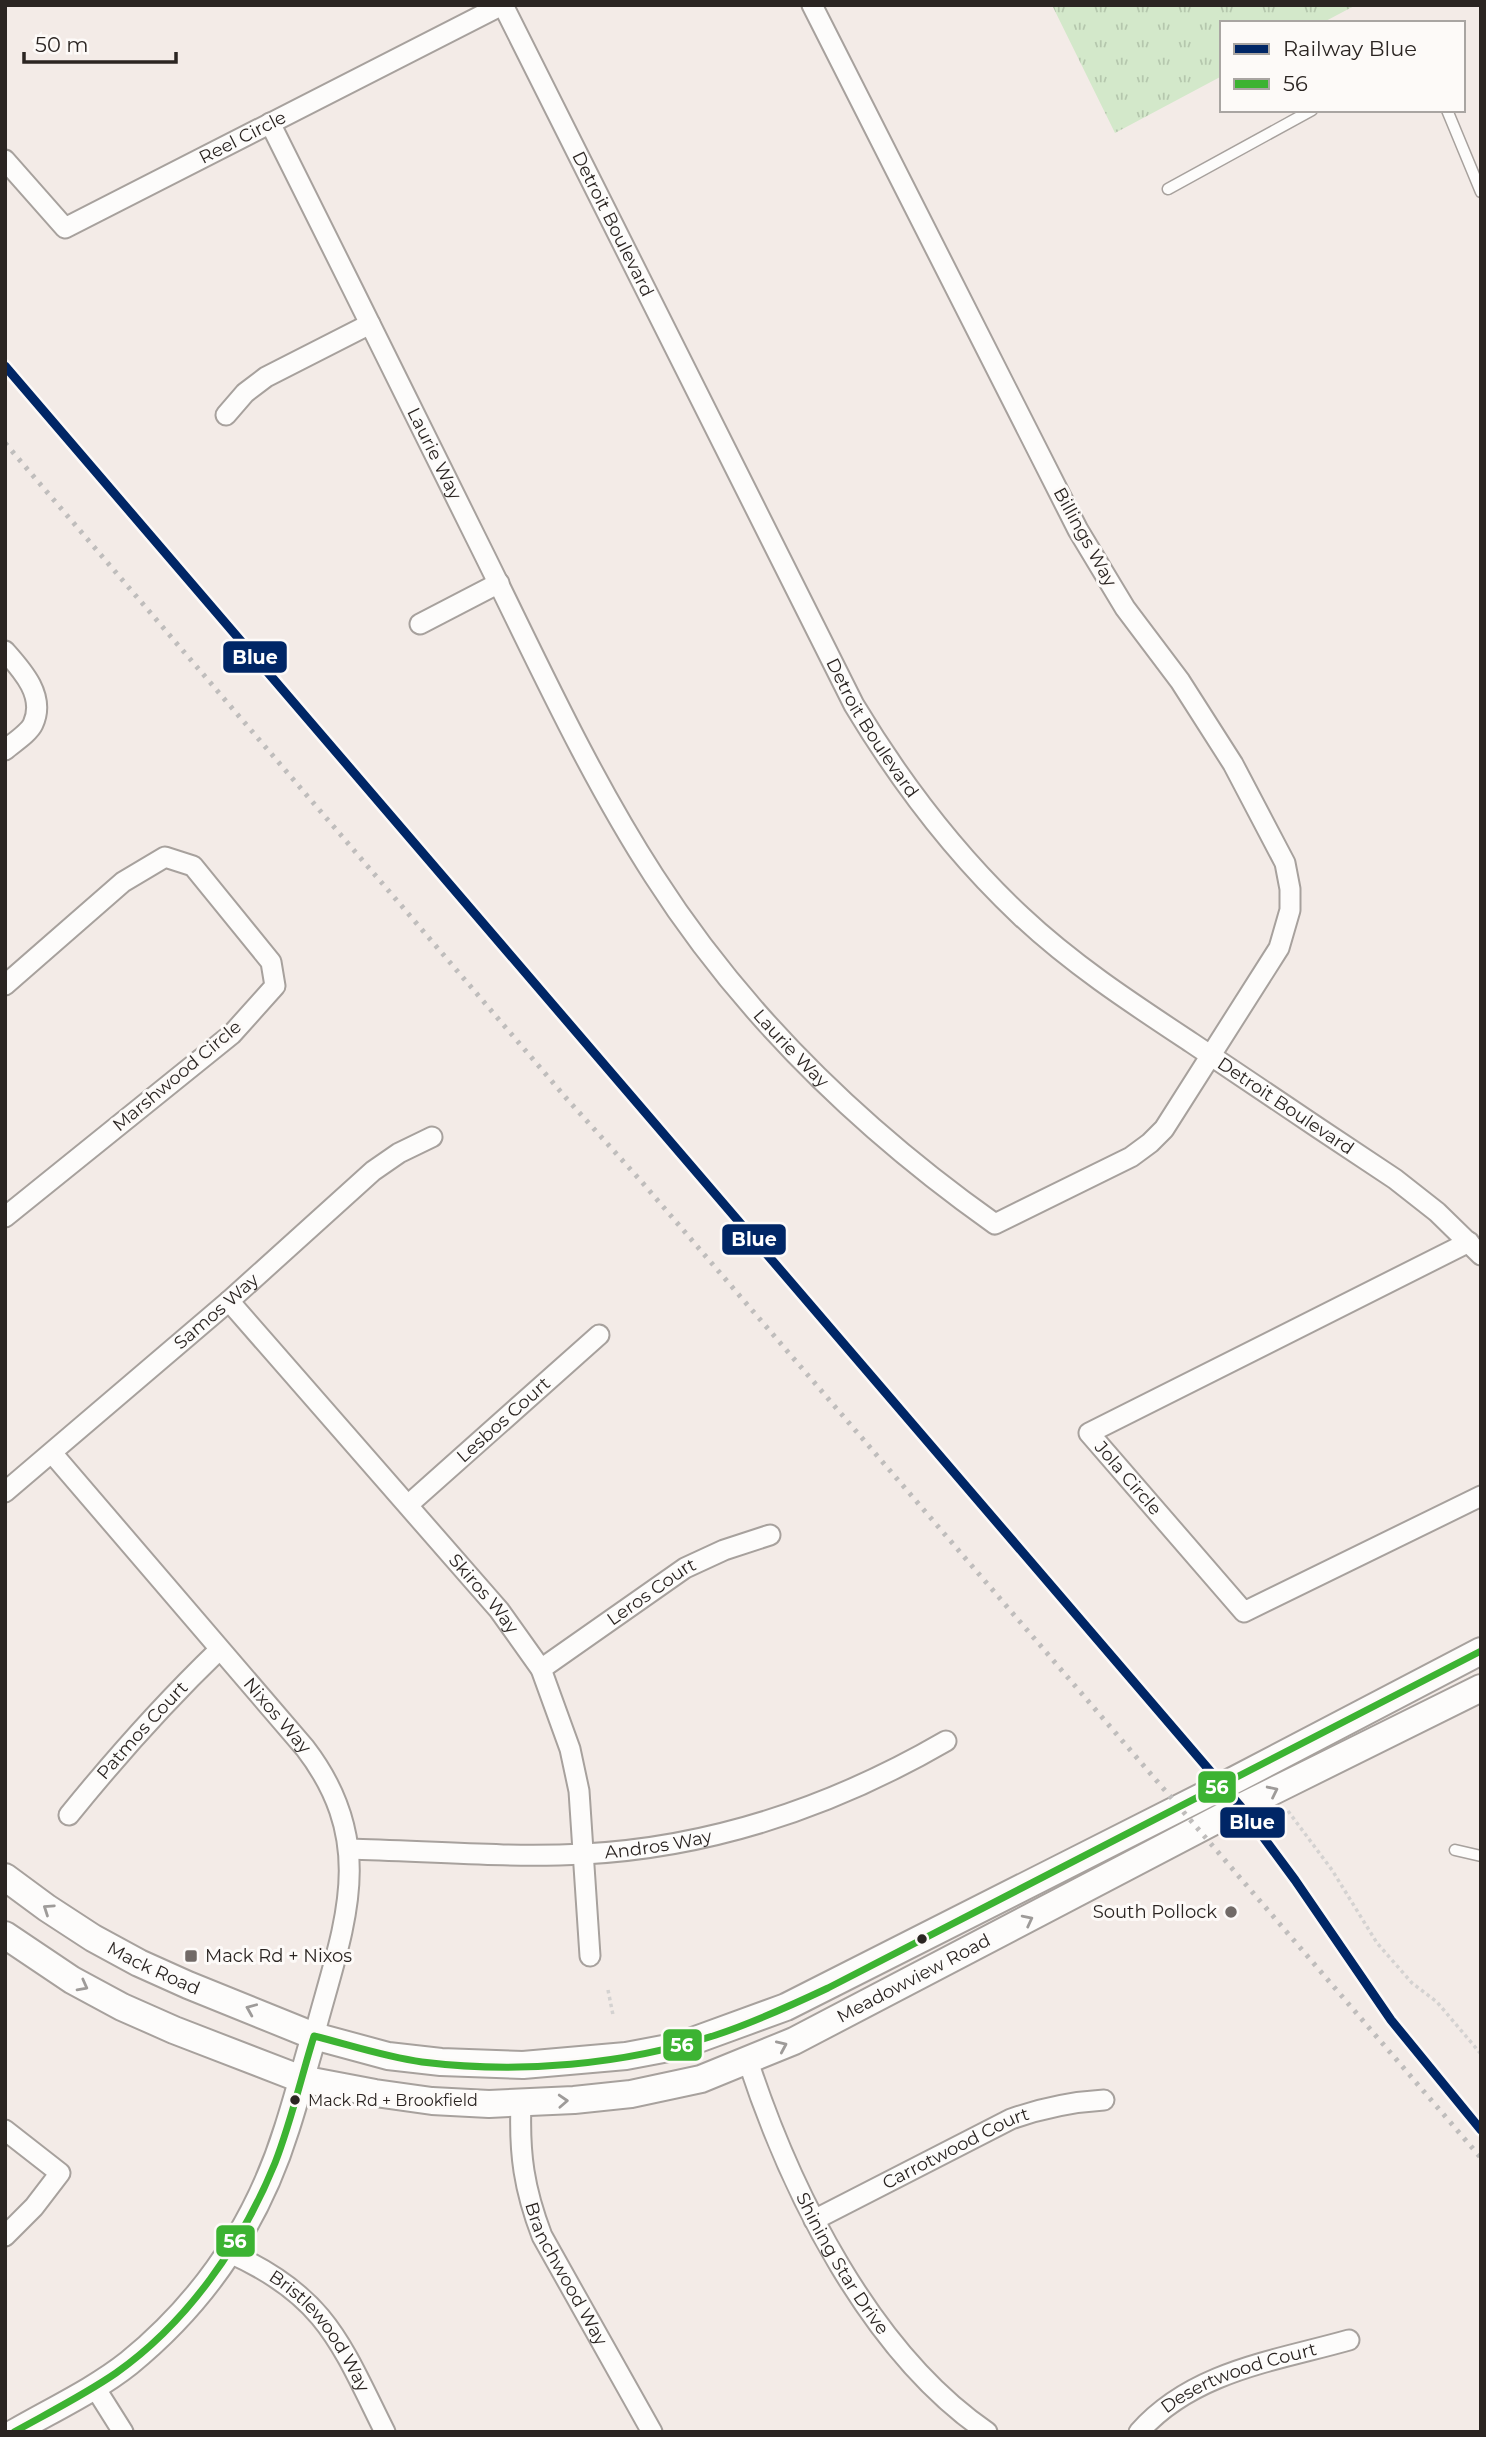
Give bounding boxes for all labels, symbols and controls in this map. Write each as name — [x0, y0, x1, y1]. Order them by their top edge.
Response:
scale bar — [24, 21, 177, 65]
legend — [1220, 21, 1465, 112]
text: 50 m — [35, 32, 89, 57]
text: Railway Blue — [1283, 36, 1417, 61]
text: 56 — [1283, 71, 1308, 96]
street label: Reel Circle — [195, 106, 290, 169]
street label: Detroit Boulevard — [567, 148, 658, 300]
street label: Laurie Way — [402, 404, 466, 503]
street label: Billings Way — [1049, 484, 1121, 591]
line badge: Blue — [222, 640, 288, 674]
text: Blue — [232, 646, 278, 669]
street label: Detroit Boulevard — [821, 654, 923, 802]
street label: Laurie Way — [748, 1005, 833, 1092]
street label: Marshwood Circle — [108, 1016, 246, 1136]
street label: Detroit Boulevard — [1213, 1052, 1358, 1160]
line badge: Blue — [721, 1223, 787, 1256]
text: Blue — [731, 1228, 777, 1251]
street label: Samos Way — [170, 1269, 263, 1354]
street label: Lesbos Court — [452, 1373, 555, 1467]
street label: Jola Circle — [1089, 1436, 1166, 1520]
street label: Skiros Way — [444, 1549, 523, 1638]
street label: Leros Court — [603, 1553, 700, 1630]
street label: Nixos Way — [239, 1673, 316, 1758]
street label: Patmos Court — [92, 1677, 192, 1784]
line badge: 56 — [1197, 1770, 1237, 1804]
text: 56 — [1205, 1776, 1229, 1799]
one-way arrow — [1266, 1786, 1278, 1800]
line badge: Blue — [1219, 1806, 1286, 1839]
text: Blue — [1229, 1811, 1275, 1834]
street label: Andros Way — [604, 1825, 714, 1864]
place label: South Pollock — [1093, 1901, 1217, 1923]
marker: South Pollock — [1223, 1904, 1239, 1920]
one-way arrow — [43, 1905, 56, 1917]
one-way arrow — [1021, 1914, 1033, 1928]
street label: Meadowview Road — [833, 1929, 994, 2028]
unlabelled marker — [915, 1932, 929, 1946]
street label: Mack Road — [103, 1937, 203, 2000]
place label: Mack Rd + Nixos — [205, 1945, 352, 1967]
marker: Mack Rd + Nixos — [183, 1948, 199, 1964]
one-way arrow — [76, 1977, 88, 1991]
one-way arrow — [246, 2004, 258, 2018]
line badge: 56 — [662, 2028, 703, 2062]
text: 56 — [670, 2034, 694, 2057]
one-way arrow — [775, 2040, 788, 2054]
place label: Mack Rd + Brookfield — [308, 2091, 478, 2110]
marker: Mack Rd + Brookfield — [288, 2093, 302, 2107]
one-way arrow — [558, 2094, 569, 2109]
street label: Carrotwood Court — [879, 2103, 1032, 2194]
street label: Shining Star Drive — [791, 2189, 894, 2339]
street label: Branchwood Way — [520, 2199, 612, 2350]
line badge: 56 — [215, 2224, 256, 2258]
text: 56 — [223, 2230, 247, 2253]
street label: Bristlewood Way — [265, 2265, 375, 2396]
street label: Desertwood Court — [1157, 2338, 1319, 2418]

